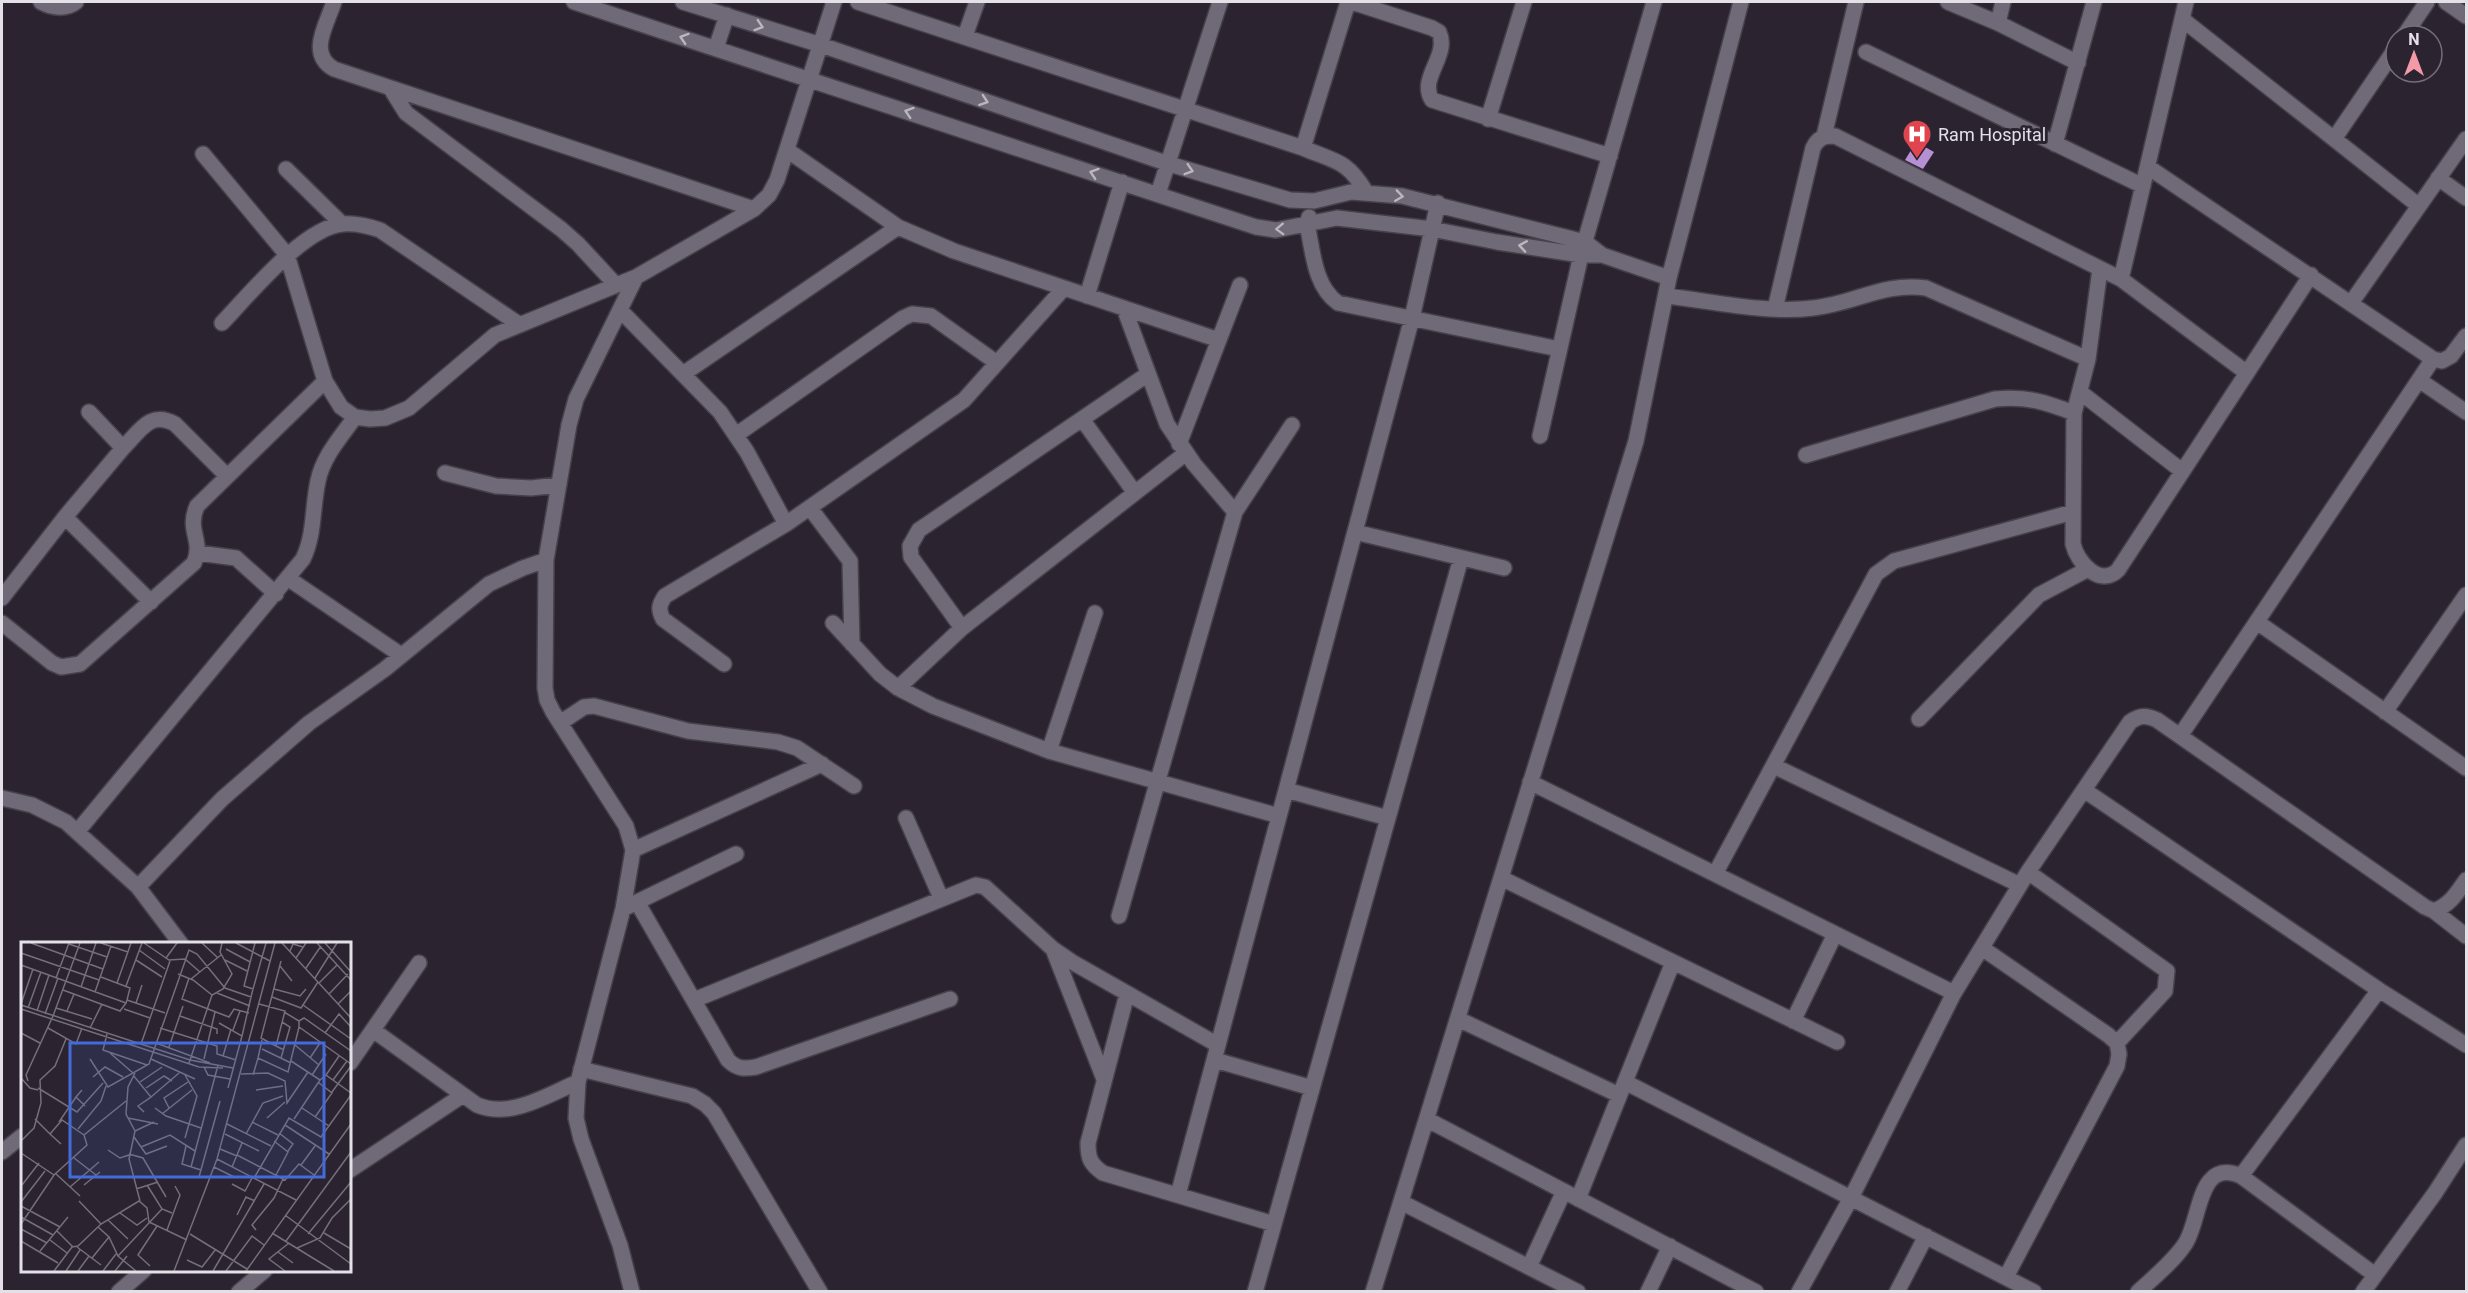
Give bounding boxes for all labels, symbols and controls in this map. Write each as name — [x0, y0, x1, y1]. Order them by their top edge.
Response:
one-way arrow — [753, 19, 764, 31]
north arrow — [2384, 24, 2444, 84]
text: N — [2408, 30, 2420, 49]
one-way arrow — [679, 33, 690, 45]
one-way arrow — [978, 93, 989, 106]
one-way arrow — [904, 107, 915, 120]
hospital icon: Ram Hospital — [1901, 118, 1933, 160]
place label: Ram Hospital — [1938, 124, 2046, 145]
one-way arrow — [1183, 163, 1194, 175]
one-way arrow — [1089, 168, 1100, 180]
one-way arrow — [1394, 189, 1404, 201]
one-way arrow — [1275, 223, 1284, 235]
one-way arrow — [1518, 241, 1528, 253]
inset map — [21, 942, 351, 1272]

